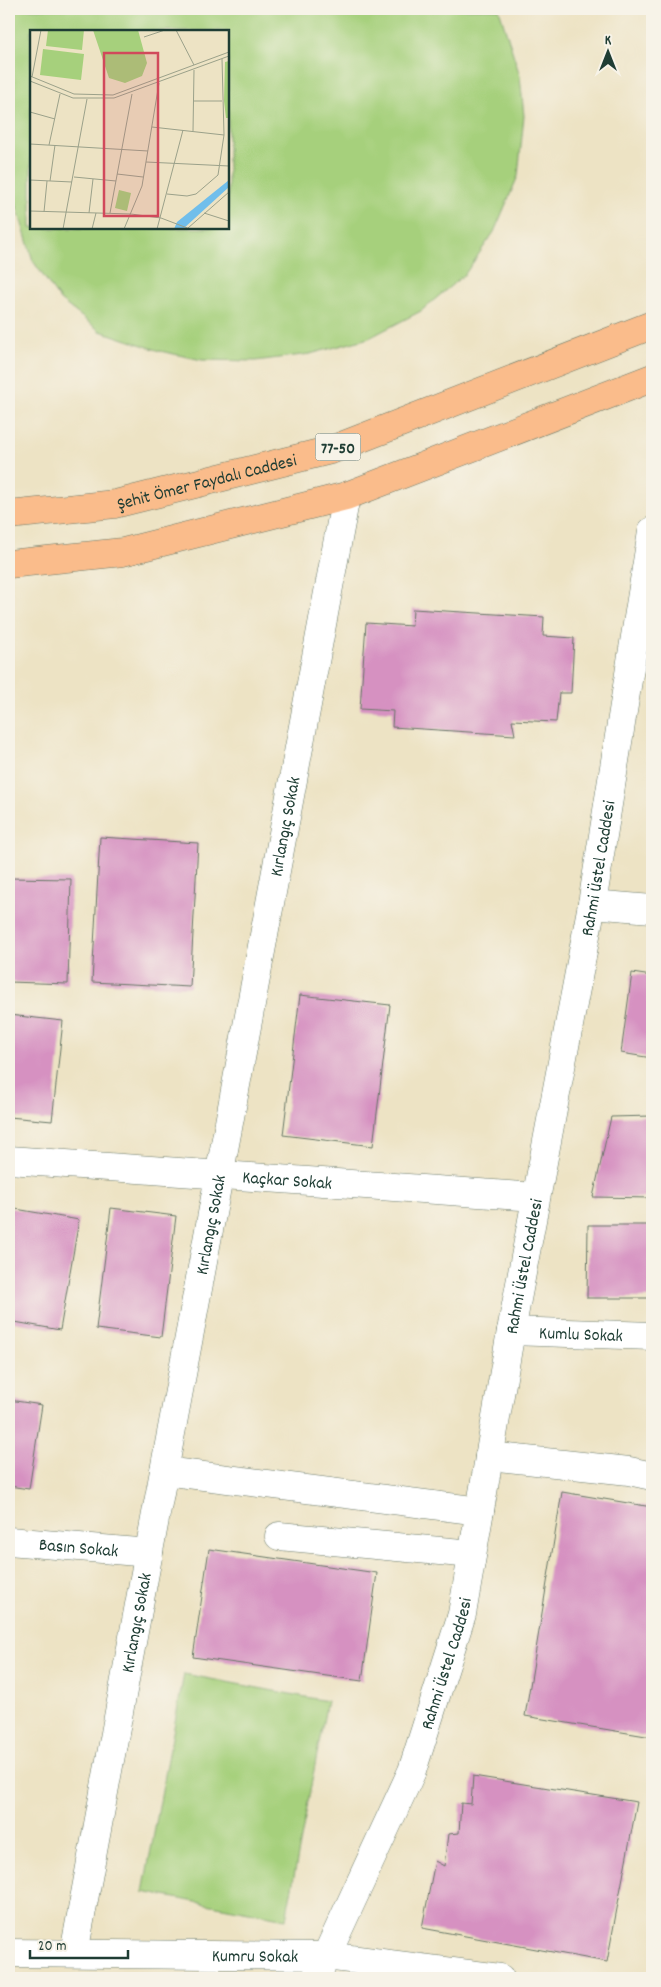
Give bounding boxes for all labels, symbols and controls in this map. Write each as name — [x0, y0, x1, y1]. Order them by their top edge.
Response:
north arrow — [584, 28, 634, 78]
inset map — [30, 30, 229, 229]
text: K — [605, 31, 612, 51]
road number: 77-50 — [316, 434, 360, 461]
street label: Şehit Ömer Faydalı Caddesi — [115, 449, 300, 518]
street label: Kırlangıç Sokak — [265, 775, 308, 879]
street label: Rahmi Üstel Caddesi — [576, 799, 623, 939]
street label: Kaçkar Sokak — [241, 1166, 333, 1198]
street label: Kırlangıç Sokak — [191, 1173, 234, 1277]
street label: Rahmi Üstel Caddesi — [501, 1197, 551, 1336]
street label: Kumlu Sokak — [539, 1322, 623, 1350]
street label: Basın Sokak — [38, 1534, 119, 1565]
street label: Kırlangıç Sokak — [117, 1571, 160, 1675]
street label: Rahmi Üstel Caddesi — [416, 1596, 480, 1733]
scale bar — [30, 1927, 128, 1959]
text: 20 m — [38, 1936, 66, 1958]
street label: Kumru Sokak — [212, 1945, 298, 1971]

